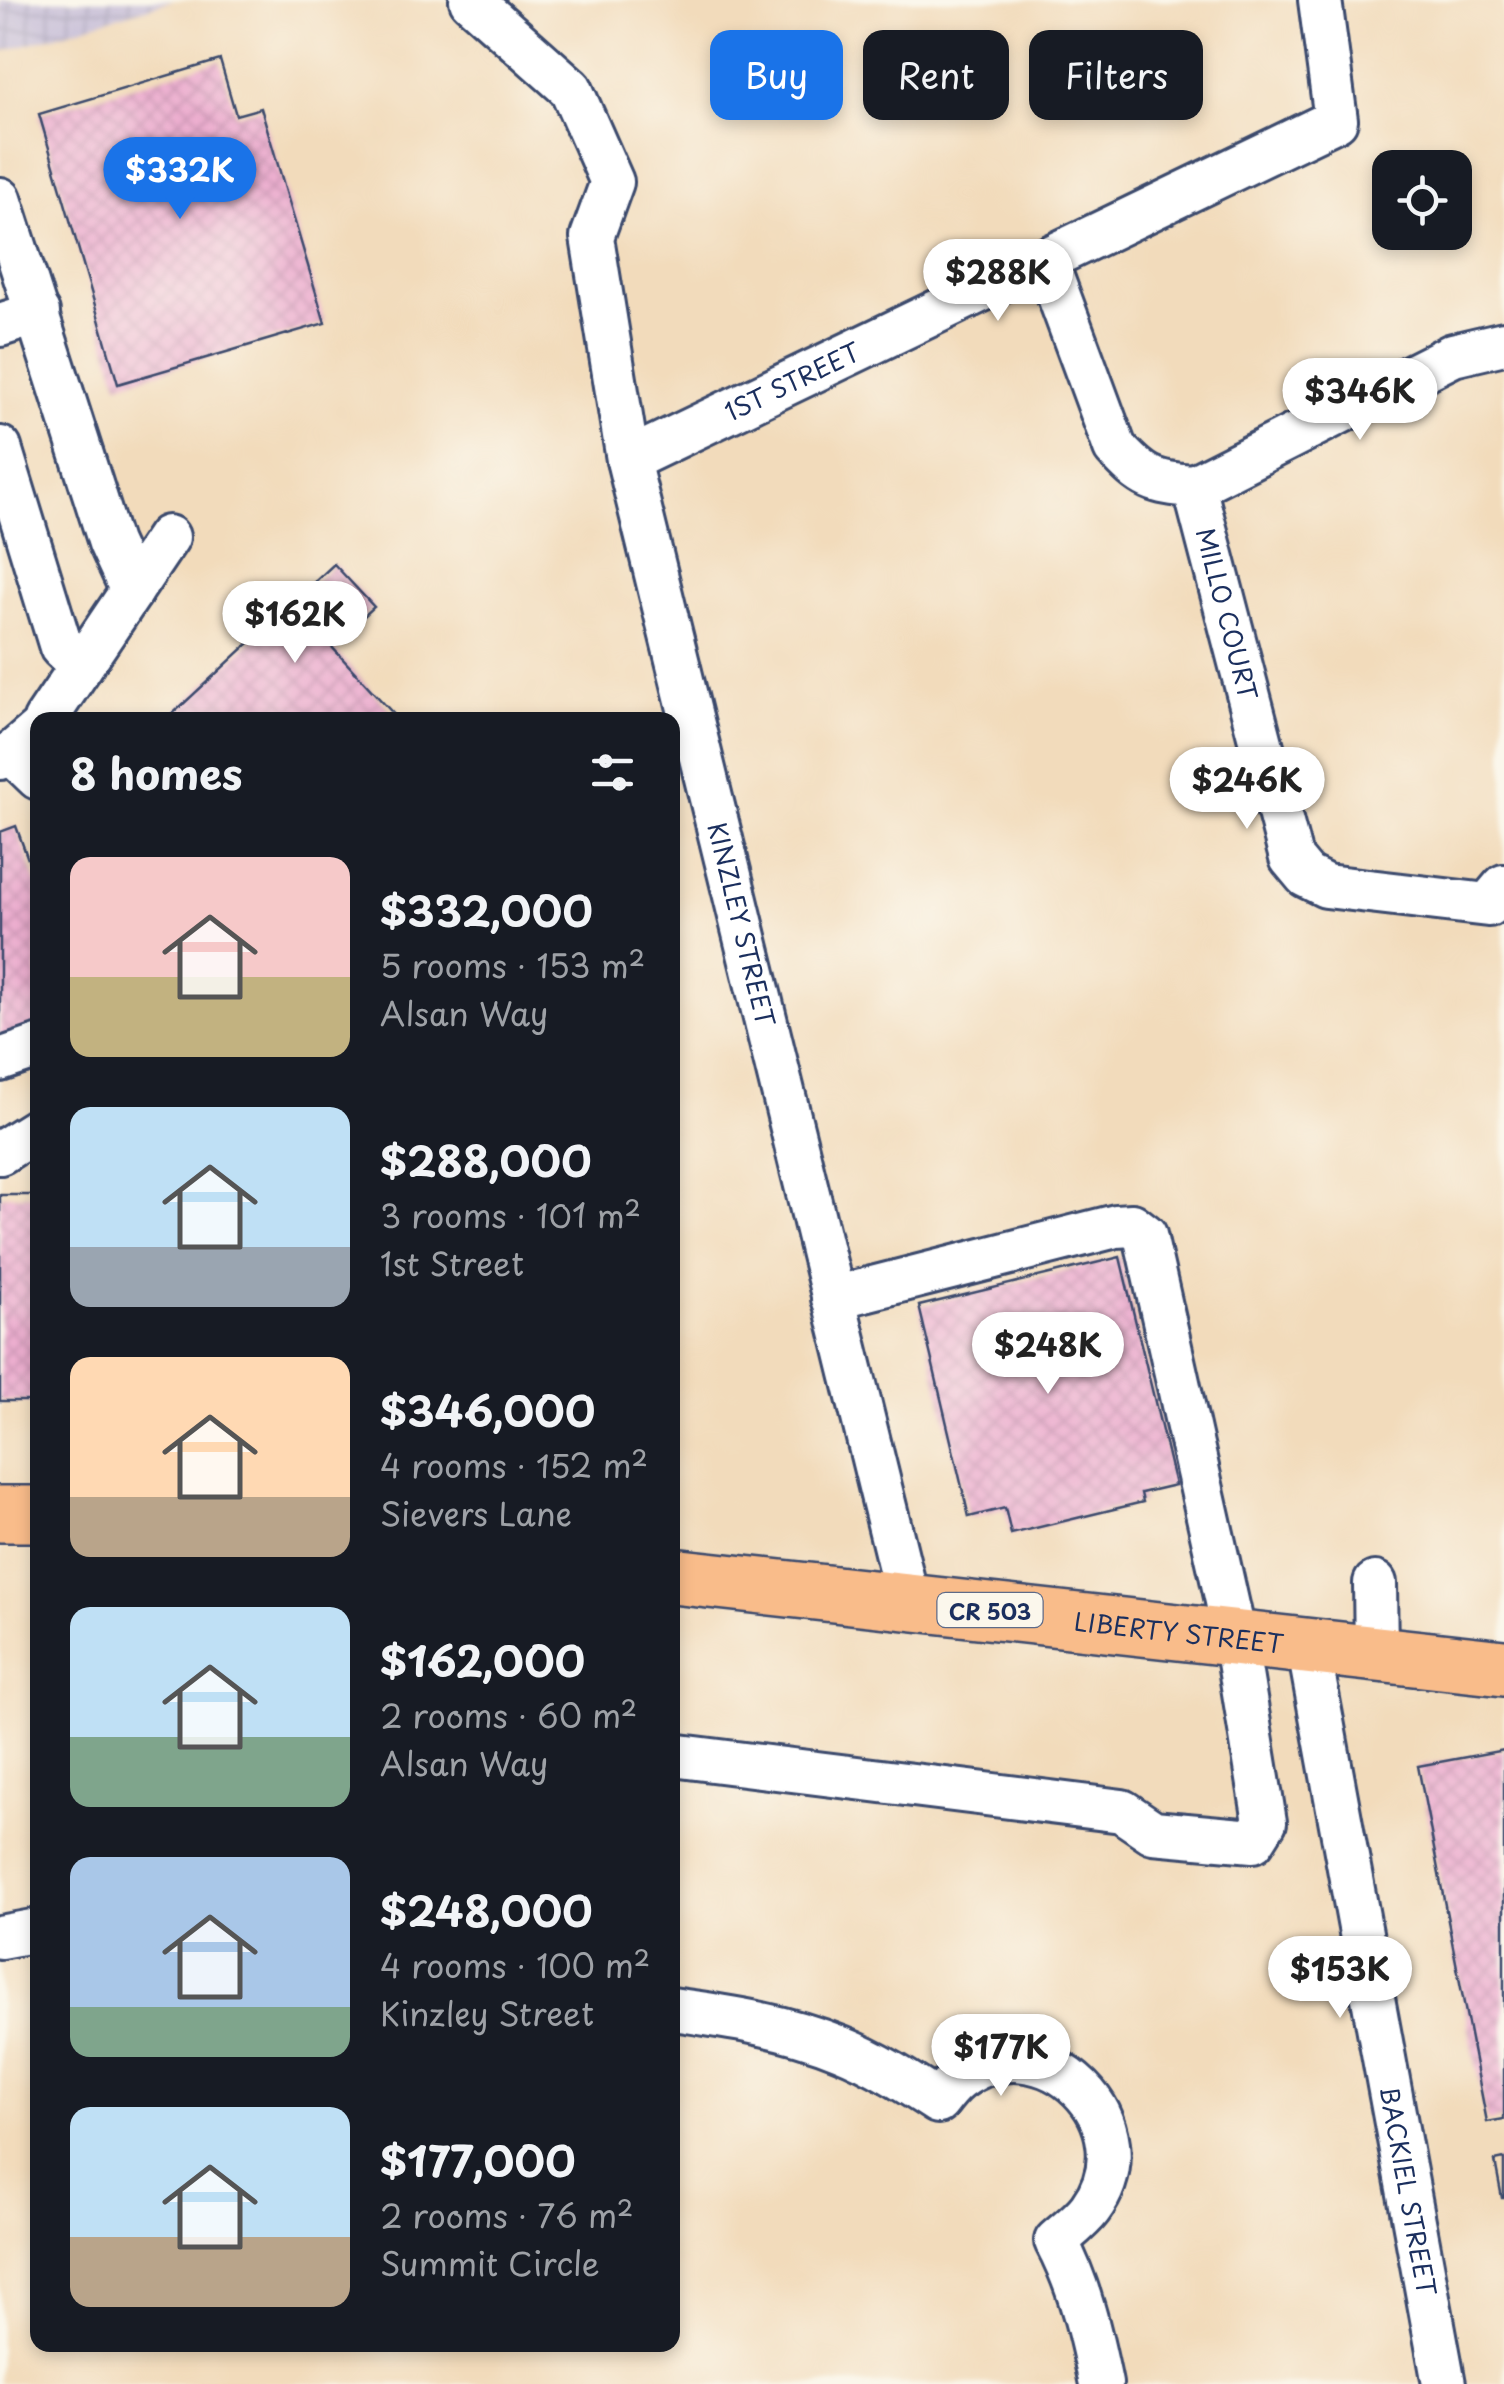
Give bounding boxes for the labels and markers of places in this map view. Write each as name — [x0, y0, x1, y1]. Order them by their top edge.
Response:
pin: $332K — [110, 137, 250, 222]
pin: $288K — [928, 239, 1068, 324]
pin: $346K — [1290, 358, 1430, 443]
pin: $162K — [225, 581, 365, 666]
pin: $246K — [1177, 747, 1317, 832]
pin: $248K — [978, 1312, 1118, 1397]
pin: $153K — [1270, 1936, 1410, 2021]
pin: $177K — [931, 2014, 1071, 2099]

